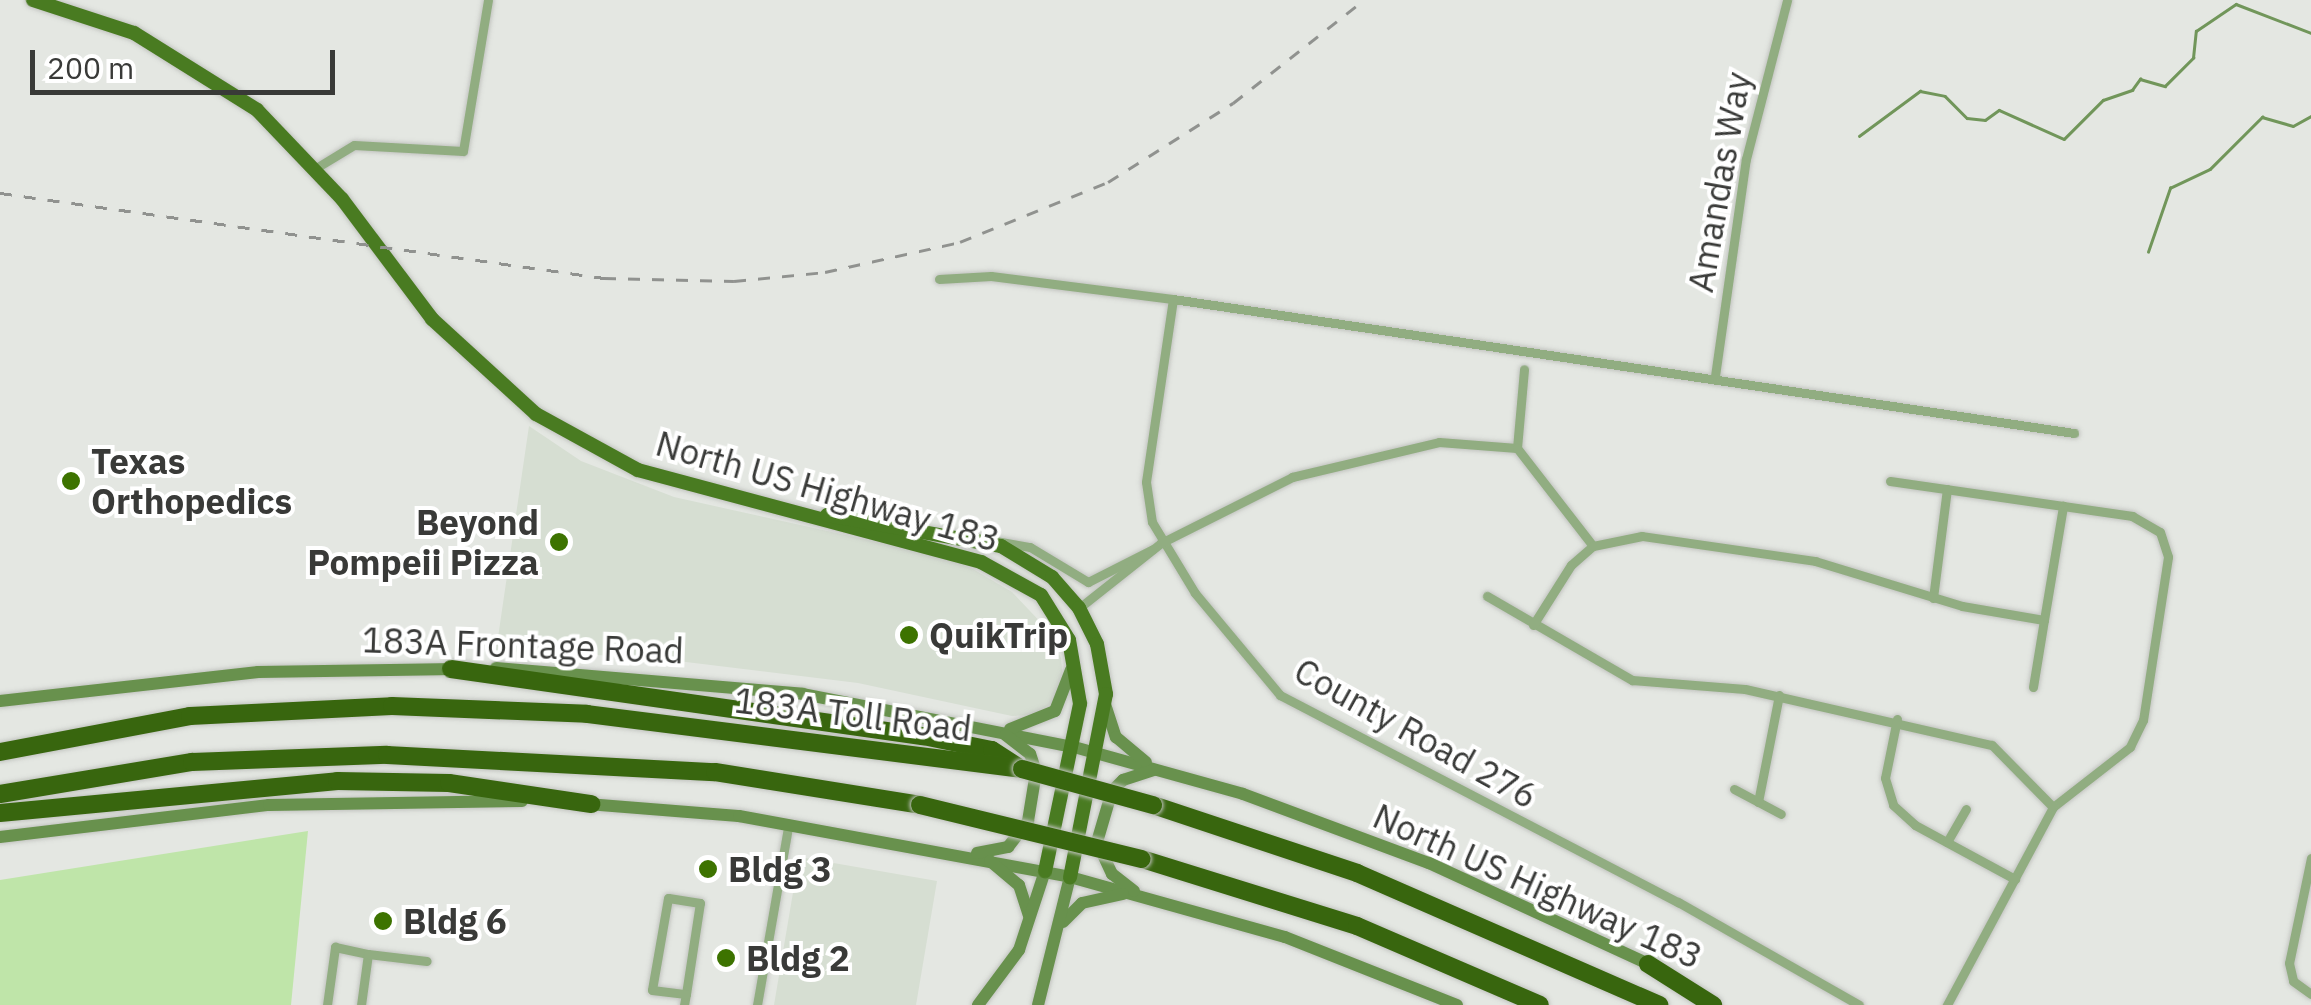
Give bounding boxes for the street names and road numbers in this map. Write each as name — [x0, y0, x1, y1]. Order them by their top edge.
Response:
street label: Amandas Way — [1679, 69, 1759, 295]
street label: North US Highway 183 — [651, 422, 1005, 560]
street label: 183A Frontage Road — [361, 618, 685, 672]
street label: County Road 276 — [1287, 649, 1545, 817]
street label: 183A Toll Road — [732, 679, 974, 749]
street label: North US Highway 183 — [1367, 795, 1709, 977]

